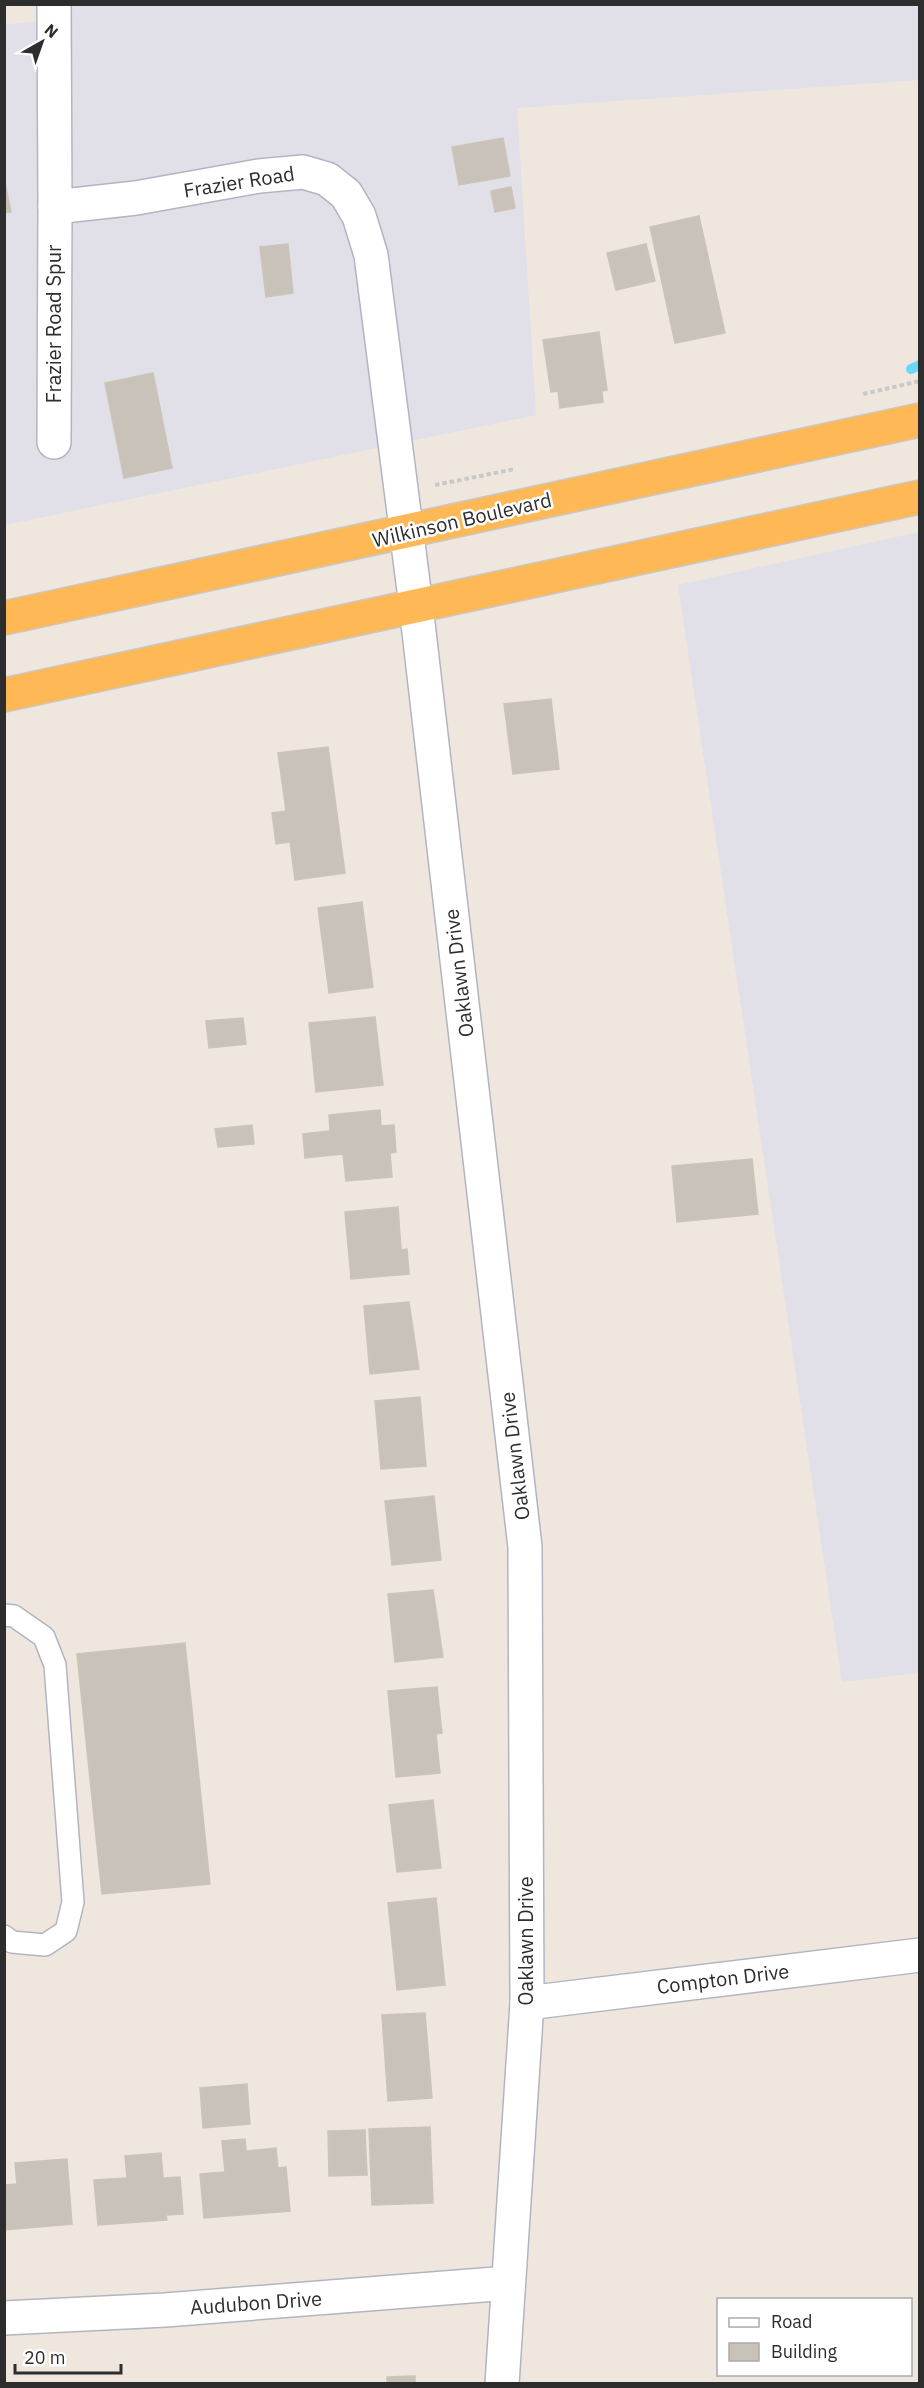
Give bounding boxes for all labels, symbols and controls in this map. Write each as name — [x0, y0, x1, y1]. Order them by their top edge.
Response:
north arrow — [12, 12, 72, 72]
text: N — [41, 19, 63, 42]
street label: Frazier Road — [181, 159, 296, 204]
street label: Frazier Road Spur — [40, 245, 67, 403]
street label: Wilkinson Boulevard — [370, 486, 554, 553]
street label: Oaklawn Drive — [437, 907, 480, 1039]
street label: Oaklawn Drive — [493, 1390, 536, 1522]
street label: Oaklawn Drive — [512, 1876, 539, 2006]
street label: Compton Drive — [655, 1957, 791, 2000]
street label: Audubon Drive — [189, 2284, 323, 2321]
legend — [717, 2298, 912, 2376]
text: Road — [771, 2310, 812, 2333]
scale bar — [15, 2337, 122, 2375]
text: Building — [771, 2340, 838, 2363]
text: 20 m — [24, 2346, 66, 2369]

